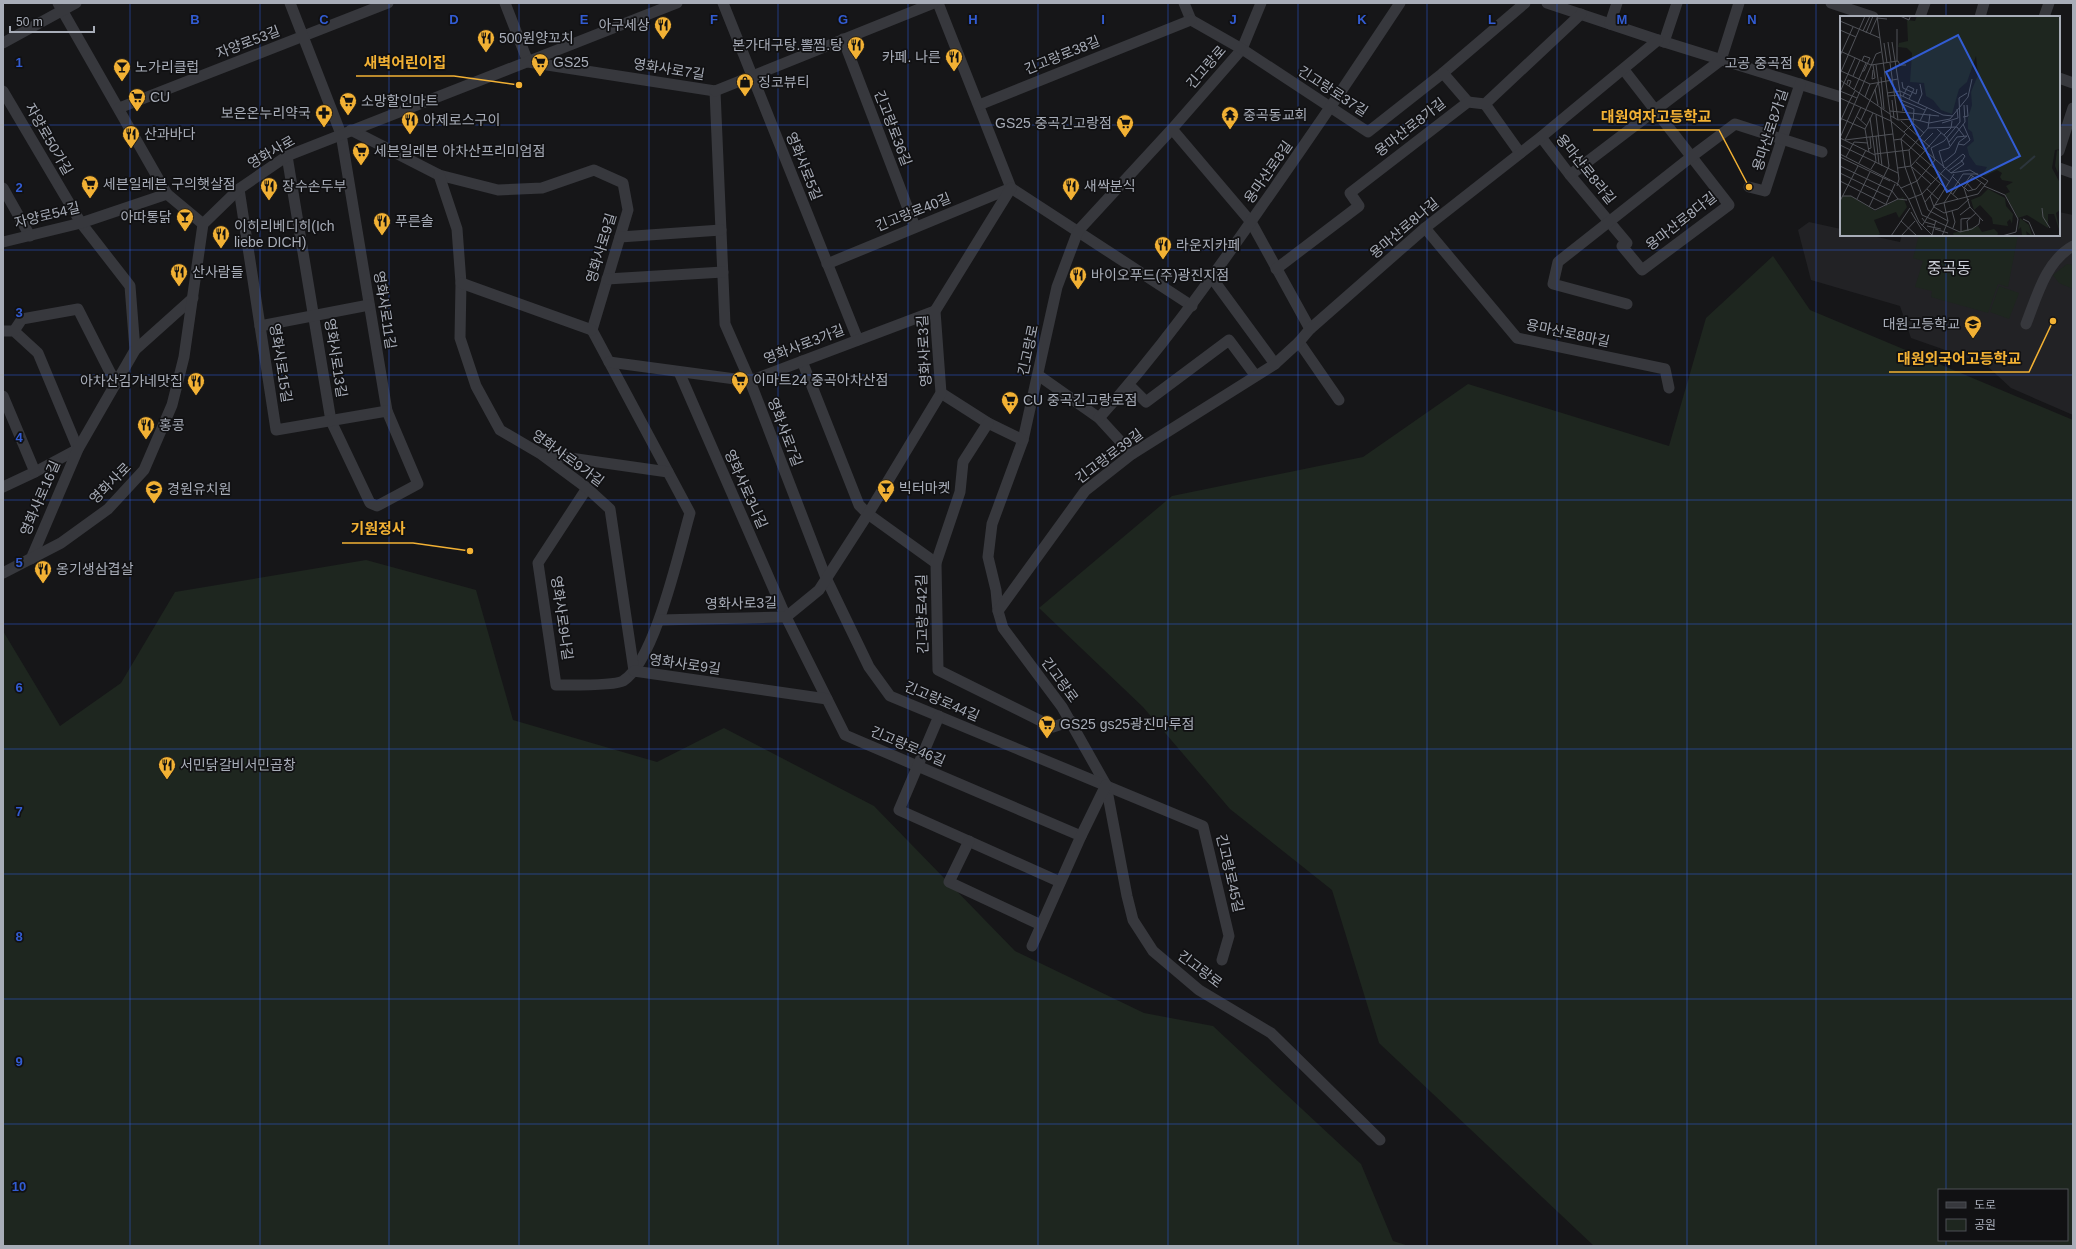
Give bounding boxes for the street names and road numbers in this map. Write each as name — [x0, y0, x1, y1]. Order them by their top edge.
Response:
street label: 자양로53길 — [214, 23, 282, 61]
street label: 긴고랑로38길 — [1022, 33, 1102, 77]
street label: 긴고랑로 — [1183, 42, 1229, 92]
street label: 영화사로7길 — [632, 55, 706, 83]
street label: 긴고랑로37길 — [1295, 63, 1371, 119]
street label: 용마산로8가길 — [1749, 87, 1791, 173]
street label: 긴고랑로36길 — [871, 88, 915, 168]
street label: 용마산로8가길 — [1372, 95, 1448, 159]
street label: 자양로50가길 — [22, 100, 76, 178]
street label: 영화사로5길 — [783, 130, 825, 202]
street label: 용마산로8라길 — [1553, 131, 1619, 207]
street label: 영화사로 — [245, 132, 297, 172]
street label: 용마산로8길 — [1241, 138, 1295, 206]
street label: 용마산로8다길 — [1643, 189, 1719, 253]
street label: 긴고랑로40길 — [873, 190, 953, 234]
street label: 용마산로8나길 — [1366, 195, 1442, 261]
street label: 자양로54길 — [13, 199, 81, 231]
street label: 영화사로9길 — [583, 211, 619, 285]
street label: 영화사로11길 — [371, 270, 399, 350]
street label: 영화사로3길 — [914, 315, 934, 387]
street label: 용마산로8마길 — [1525, 316, 1611, 350]
street label: 영화사로13길 — [322, 317, 350, 399]
street label: 영화사로3가길 — [761, 321, 847, 367]
street label: 영화사로15길 — [267, 322, 295, 404]
street label: 긴고랑로 — [1015, 323, 1041, 377]
street label: 영화사로7길 — [765, 395, 805, 469]
street label: 긴고랑로39길 — [1072, 426, 1146, 486]
street label: 영화사로9가길 — [529, 427, 607, 489]
street label: 영화사로3나길 — [721, 447, 771, 531]
street label: 영화사로16길 — [17, 458, 63, 538]
street label: 영화사로 — [86, 459, 134, 507]
street label: 긴고랑로42길 — [913, 574, 931, 654]
street label: 영화사로9나길 — [548, 575, 576, 661]
street label: 영화사로3길 — [705, 594, 777, 612]
street label: 영화사로9길 — [648, 651, 722, 677]
street label: 긴고랑로 — [1038, 654, 1082, 706]
street label: 긴고랑로44길 — [902, 678, 982, 724]
street label: 긴고랑로46길 — [868, 723, 948, 769]
street label: 긴고랑로45길 — [1213, 832, 1247, 914]
street label: 긴고랑로 — [1175, 947, 1225, 991]

